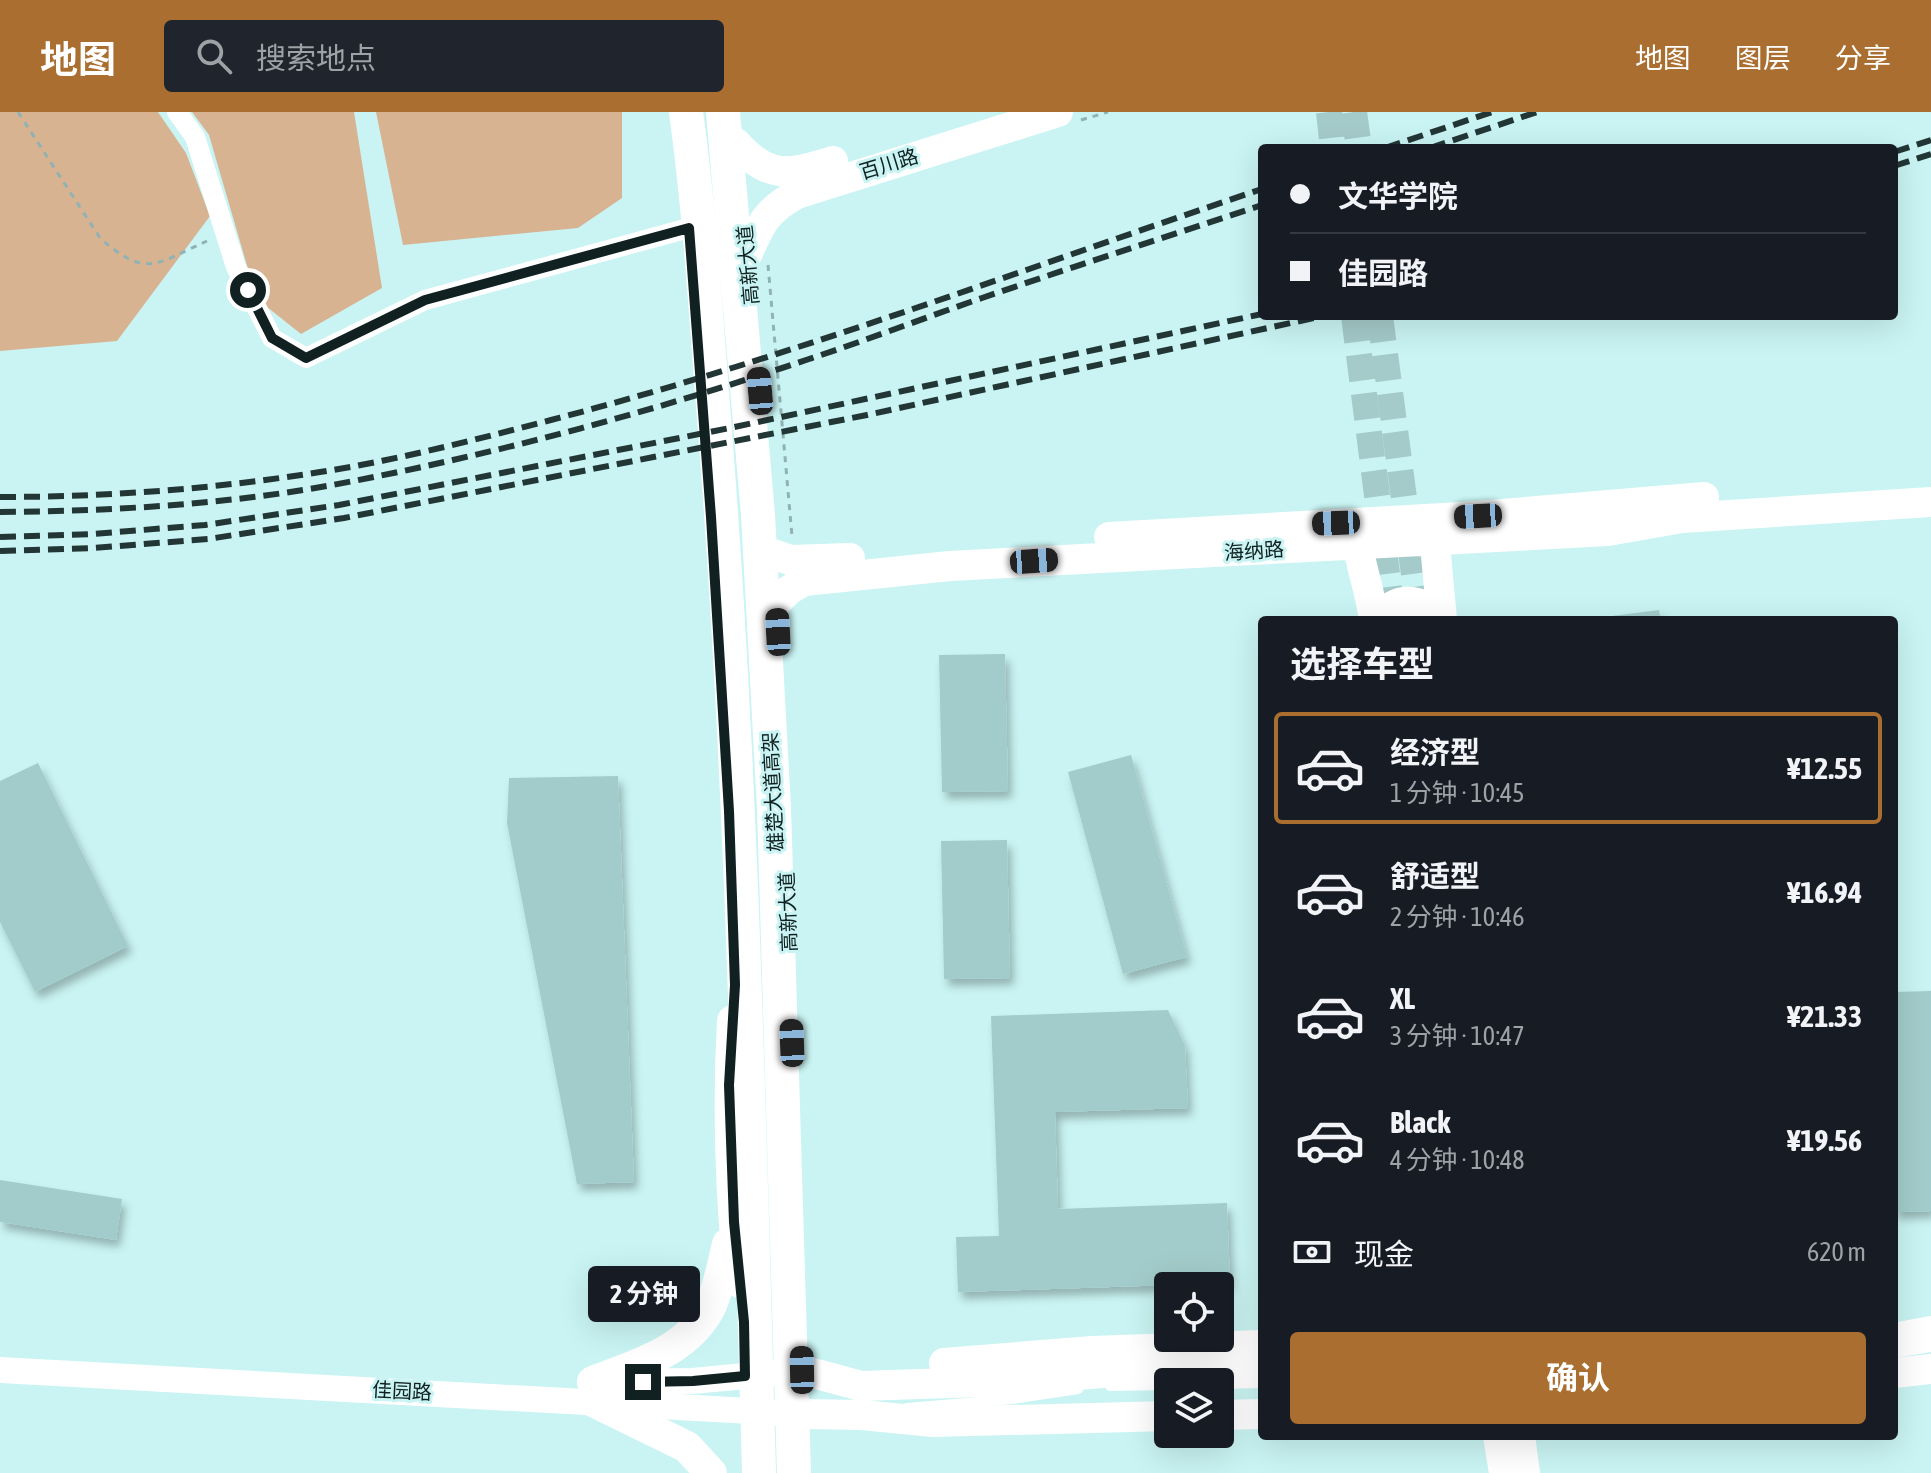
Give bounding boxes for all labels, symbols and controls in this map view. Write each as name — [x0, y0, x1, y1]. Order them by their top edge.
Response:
search box — [164, 20, 724, 92]
icon: search — [192, 34, 236, 78]
text: 地图 — [40, 38, 116, 81]
text: 搜索地点 — [256, 41, 376, 75]
text: 地图 — [1635, 42, 1691, 74]
text: 图层 — [1735, 42, 1791, 74]
text: 分享 — [1835, 42, 1891, 74]
street label: 百川路 — [857, 144, 921, 183]
text: 文华学院 — [1338, 179, 1458, 213]
street label: 高新大道 — [733, 224, 762, 306]
text: 佳园路 — [1338, 256, 1428, 290]
route start — [230, 272, 266, 308]
car — [746, 366, 774, 416]
car — [1453, 503, 1503, 529]
car — [1312, 510, 1360, 536]
street label: 海纳路 — [1223, 537, 1285, 564]
car — [1009, 547, 1059, 575]
car — [765, 607, 791, 657]
text: 选择车型 — [1290, 643, 1434, 685]
street label: 雄楚大道高架 — [758, 732, 787, 853]
icon: car — [1294, 732, 1366, 804]
text: 经济型 — [1390, 735, 1480, 769]
text: ¥12.55 — [1787, 751, 1862, 785]
text: 1 分钟 · 10:45 — [1390, 778, 1525, 808]
icon: car — [1294, 856, 1366, 928]
text: 舒适型 — [1390, 859, 1480, 893]
street label: 高新大道 — [775, 872, 800, 952]
text: ¥16.94 — [1787, 875, 1862, 909]
text: 2 分钟 · 10:46 — [1390, 902, 1525, 932]
icon: car — [1294, 980, 1366, 1052]
text: XL — [1390, 981, 1415, 1015]
text: ¥21.33 — [1787, 999, 1862, 1033]
car — [779, 1019, 805, 1067]
text: 3 分钟 · 10:47 — [1390, 1021, 1525, 1051]
icon: car — [1294, 1104, 1366, 1176]
text: Black — [1390, 1105, 1450, 1139]
text: ¥19.56 — [1787, 1123, 1862, 1157]
text: 4 分钟 · 10:48 — [1390, 1145, 1525, 1175]
icon: cash — [1290, 1230, 1334, 1274]
text: 现金 — [1354, 1237, 1414, 1271]
text: 620 m — [1807, 1237, 1866, 1267]
callout: 2 分钟 — [587, 1266, 699, 1322]
map controls — [1154, 1272, 1234, 1448]
button: locate — [1154, 1272, 1234, 1352]
text: 2 分钟 — [610, 1279, 678, 1309]
button: 确认 — [1290, 1332, 1866, 1424]
car — [790, 1346, 814, 1394]
route end — [625, 1364, 661, 1400]
button: layers — [1154, 1368, 1234, 1448]
street label: 佳园路 — [371, 1377, 433, 1404]

